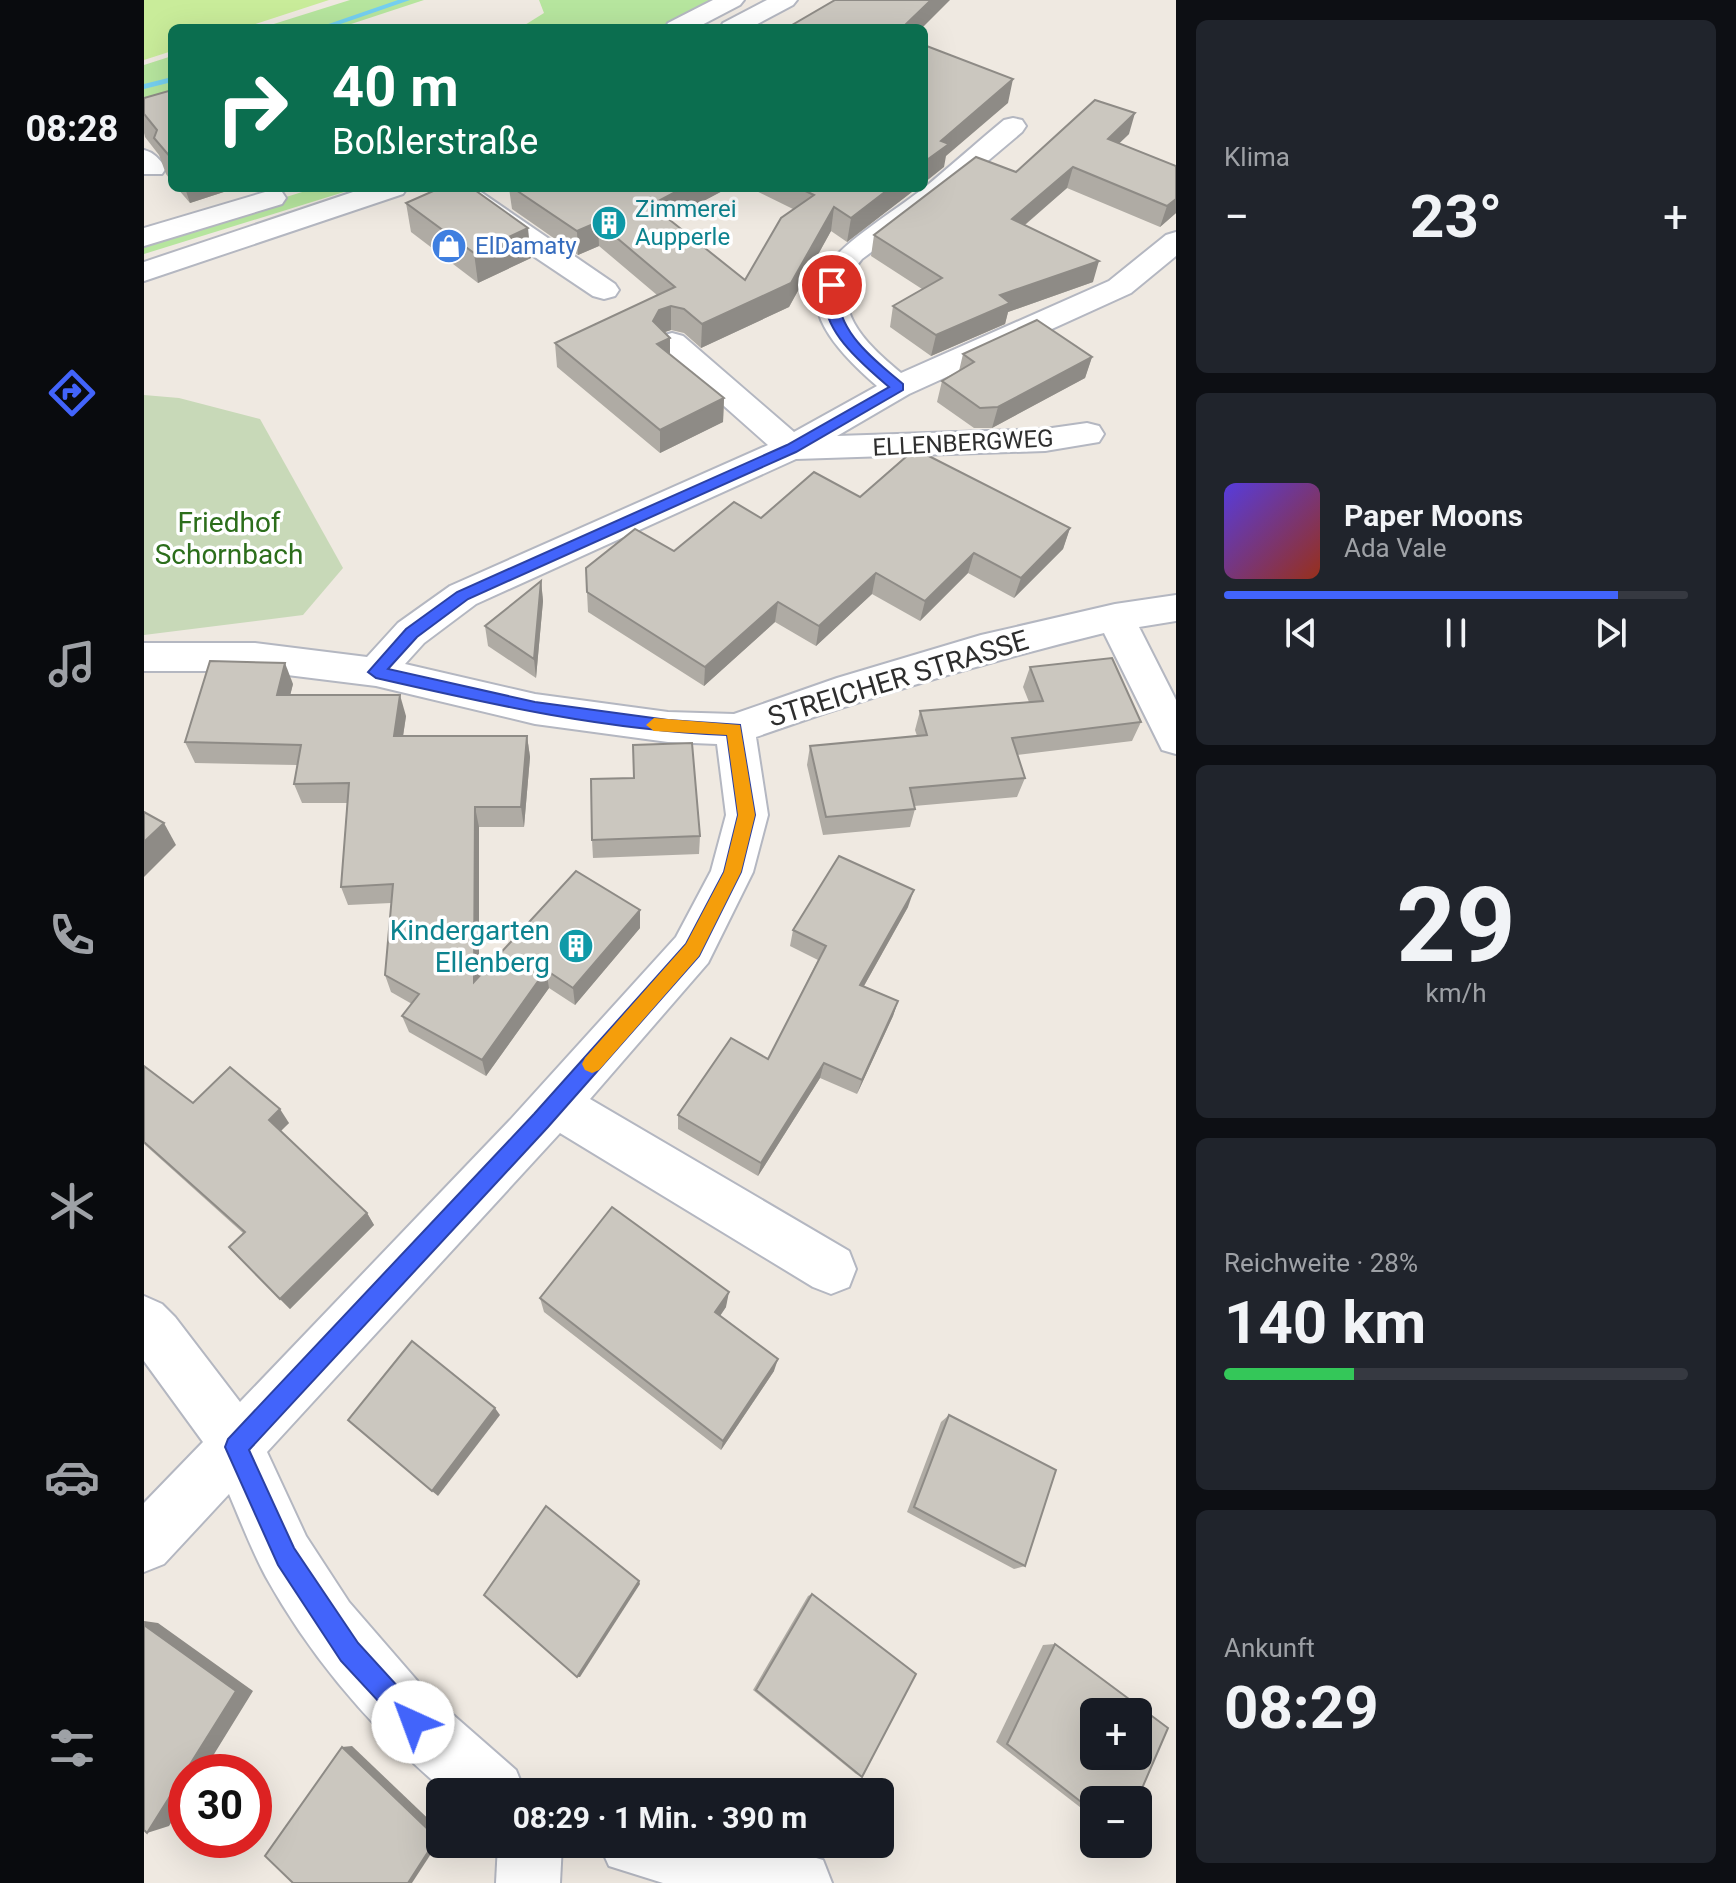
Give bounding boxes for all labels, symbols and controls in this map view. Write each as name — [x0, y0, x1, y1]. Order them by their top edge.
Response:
text: 40 m — [332, 54, 459, 120]
icon: right — [200, 56, 304, 160]
text: 08:28 — [26, 108, 118, 150]
text: Boßlerstraße — [332, 121, 538, 163]
text: Klima — [1224, 142, 1290, 172]
text: 23° — [1410, 181, 1502, 252]
text: − — [1224, 191, 1249, 243]
text: + — [1663, 191, 1688, 243]
place label: Zimmerei Aupperle — [635, 195, 737, 251]
building icon: Zimmerei Aupperle — [590, 204, 628, 242]
shop icon: ElDamaty — [430, 227, 468, 265]
place label: ElDamaty — [475, 232, 577, 260]
pin — [798, 251, 866, 319]
icon: arrive — [810, 263, 854, 307]
icon: directions — [44, 365, 100, 421]
street label: ELLENBERGWEG — [872, 424, 1054, 462]
text: Paper Moons — [1344, 498, 1523, 533]
park label: Friedhof Schornbach — [155, 506, 303, 571]
text: Ada Vale — [1344, 533, 1446, 563]
icon: previous — [1279, 611, 1323, 655]
icon: pause — [1434, 611, 1478, 655]
icon: next — [1589, 611, 1633, 655]
street label: STREICHER STRASSE — [764, 623, 1032, 734]
icon: music — [44, 636, 100, 692]
text: 29 — [1396, 865, 1516, 986]
icon: phone — [44, 907, 100, 963]
place label: Kindergarten Ellenberg — [390, 914, 550, 979]
building icon: Kindergarten Ellenberg — [557, 927, 595, 965]
text: km/h — [1425, 978, 1487, 1008]
icon: climate — [44, 1178, 100, 1234]
text: Reichweite · 28% — [1224, 1248, 1418, 1278]
text: 140 km — [1224, 1287, 1426, 1358]
icon: car — [44, 1449, 100, 1505]
text: Ankunft — [1224, 1633, 1315, 1663]
text: 08:29 — [1224, 1672, 1379, 1743]
position arrow — [371, 1680, 455, 1764]
map controls — [1080, 1698, 1152, 1858]
button: + — [1080, 1698, 1152, 1770]
icon: filters — [44, 1720, 100, 1776]
speed limit sign: 30 — [168, 1754, 272, 1858]
button: − — [1080, 1786, 1152, 1858]
text: 08:29 · 1 Min. · 390 m — [513, 1800, 807, 1835]

